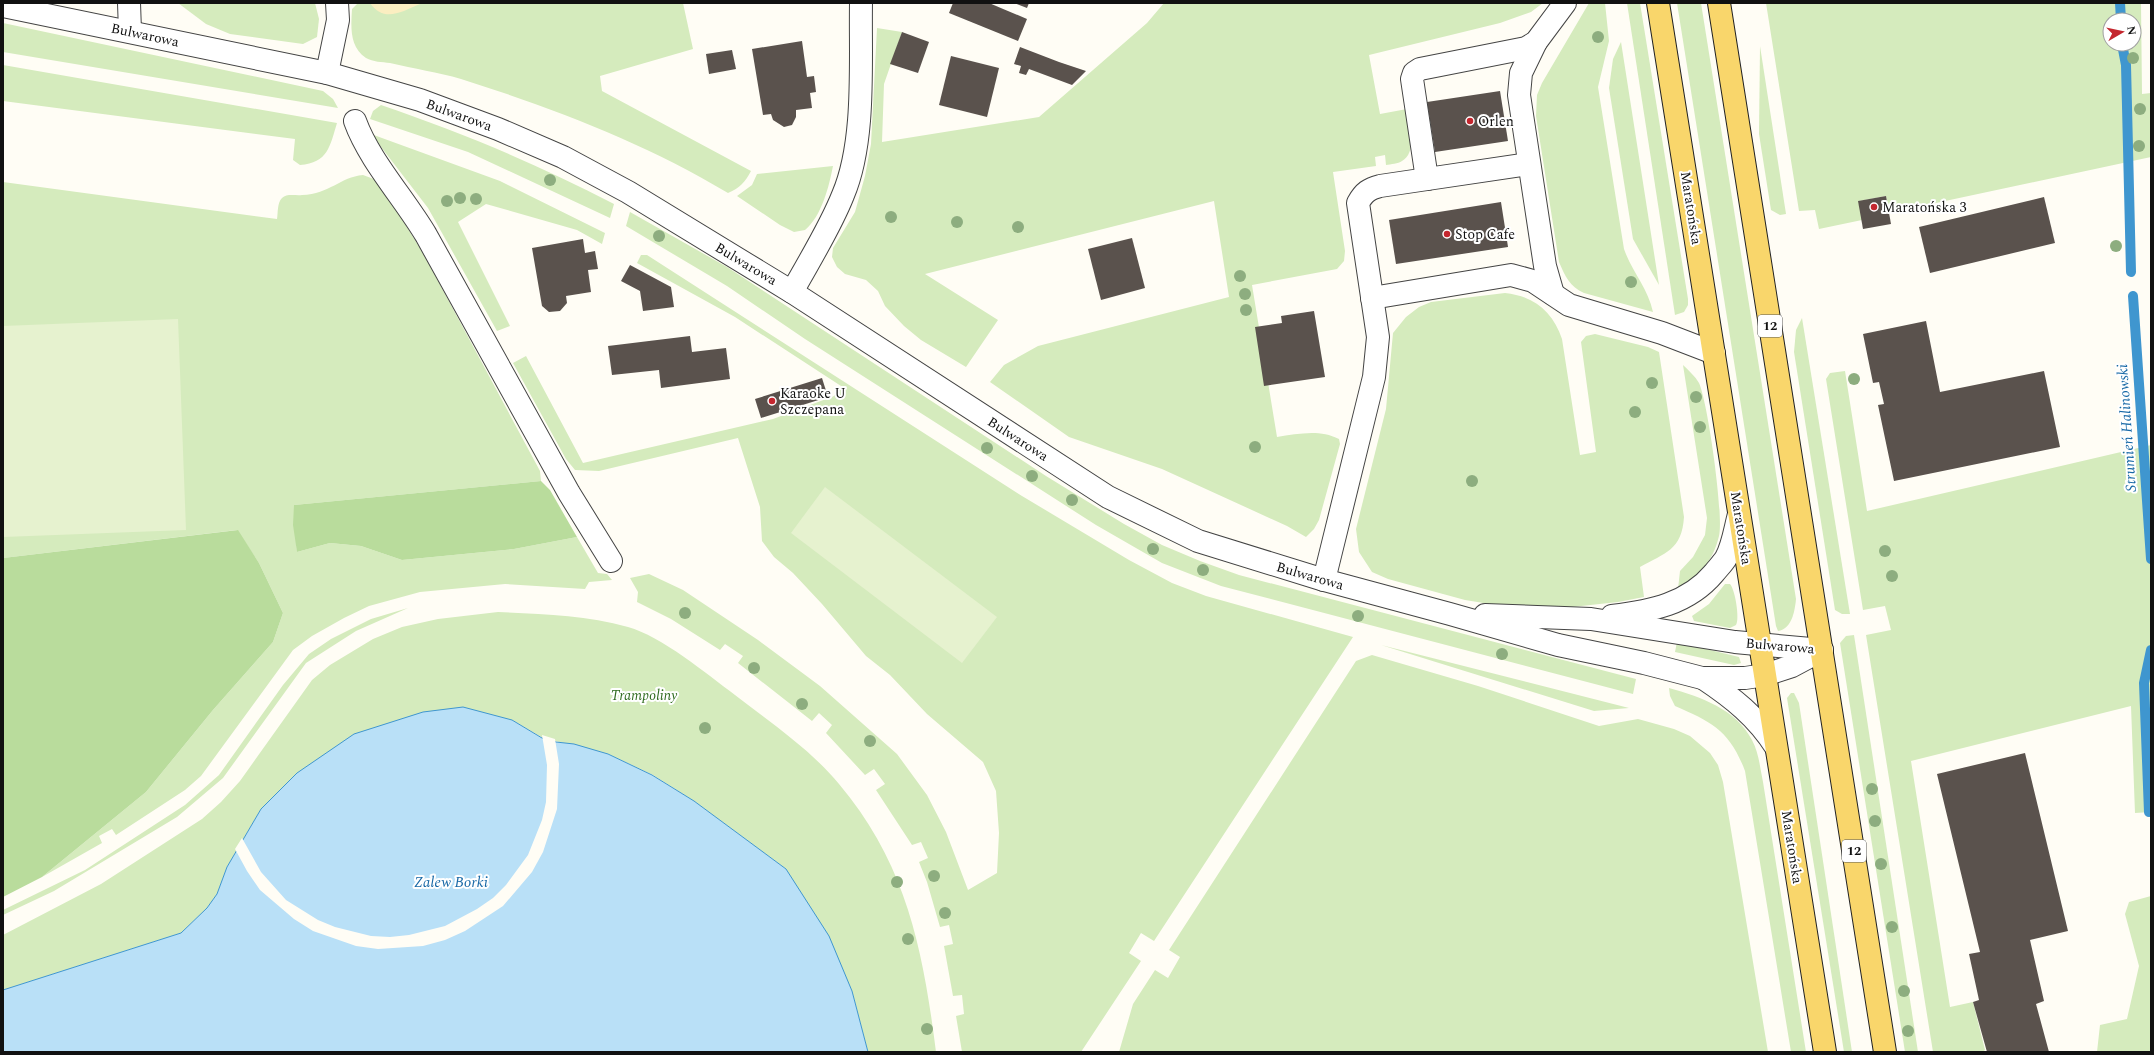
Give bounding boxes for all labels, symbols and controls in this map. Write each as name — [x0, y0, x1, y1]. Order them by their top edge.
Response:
north arrow — [2102, 12, 2142, 52]
street label: Bulwarowa — [109, 18, 181, 52]
text: N — [2122, 25, 2140, 36]
street label: Bulwarowa — [423, 93, 495, 137]
place label: Orlen — [1478, 111, 1514, 132]
marker: Orlen — [1465, 116, 1475, 126]
street label: Maratońska — [1675, 170, 1707, 246]
place label: Maratońska 3 — [1882, 197, 1966, 218]
marker: Maratońska 3 — [1869, 202, 1879, 212]
place label: Stop Cafe — [1455, 224, 1515, 245]
marker: Stop Cafe — [1442, 229, 1452, 239]
street label: Bulwarowa — [711, 237, 781, 291]
road number: 12 — [1758, 315, 1782, 337]
water label: Strumień Halinowski — [2111, 363, 2143, 493]
place label: Karaoke U Szczepana — [780, 383, 846, 420]
marker: Karaoke U Szczepana — [767, 396, 777, 406]
street label: Bulwarowa — [983, 411, 1053, 467]
street label: Maratońska — [1725, 490, 1757, 566]
street label: Bulwarowa — [1274, 556, 1346, 596]
street label: Bulwarowa — [1745, 633, 1815, 659]
park label: Trampoliny — [611, 685, 678, 706]
street label: Maratońska — [1776, 809, 1808, 885]
road number: 12 — [1842, 840, 1866, 862]
water label: Zalew Borki — [414, 871, 488, 894]

